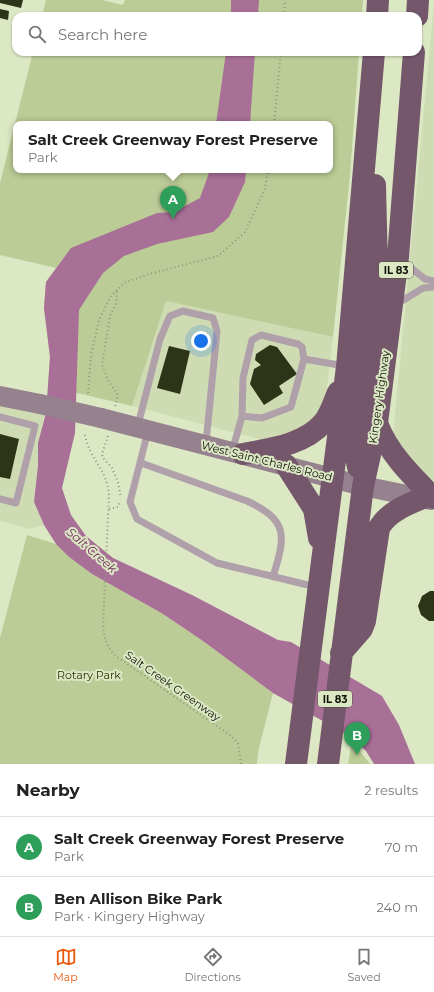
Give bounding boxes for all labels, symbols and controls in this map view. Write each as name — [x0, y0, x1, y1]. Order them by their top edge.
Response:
search box — [12, 12, 422, 56]
icon: search — [26, 23, 48, 45]
text: Search here — [58, 25, 147, 44]
popup — [13, 121, 333, 173]
text: Salt Creek Greenway Forest Preserve — [28, 130, 318, 149]
text: Park — [28, 149, 58, 165]
pin: A — [160, 186, 186, 219]
road number: IL 83 — [379, 262, 413, 278]
your location — [191, 331, 211, 351]
street label: Kingery Highway — [366, 349, 392, 445]
street label: West Saint Charles Road — [200, 438, 334, 484]
water label: Salt Creek — [64, 524, 121, 576]
street label: Salt Creek Greenway — [123, 648, 223, 724]
park label: Rotary Park — [57, 668, 121, 682]
road number: IL 83 — [318, 691, 352, 707]
pin: B — [344, 722, 370, 755]
text: Nearby — [16, 780, 80, 800]
text: 2 results — [364, 782, 418, 798]
text: Salt Creek Greenway Forest Preserve — [54, 829, 344, 848]
text: A — [24, 839, 34, 855]
text: 70 m — [385, 839, 418, 855]
text: Park — [54, 848, 84, 864]
text: Ben Allison Bike Park — [54, 889, 222, 908]
text: B — [24, 899, 34, 915]
text: 240 m — [377, 899, 418, 915]
text: Park · Kingery Highway — [54, 908, 205, 924]
tab: Map — [53, 946, 78, 984]
tab: Directions — [185, 946, 241, 984]
tab: Saved — [348, 946, 381, 984]

